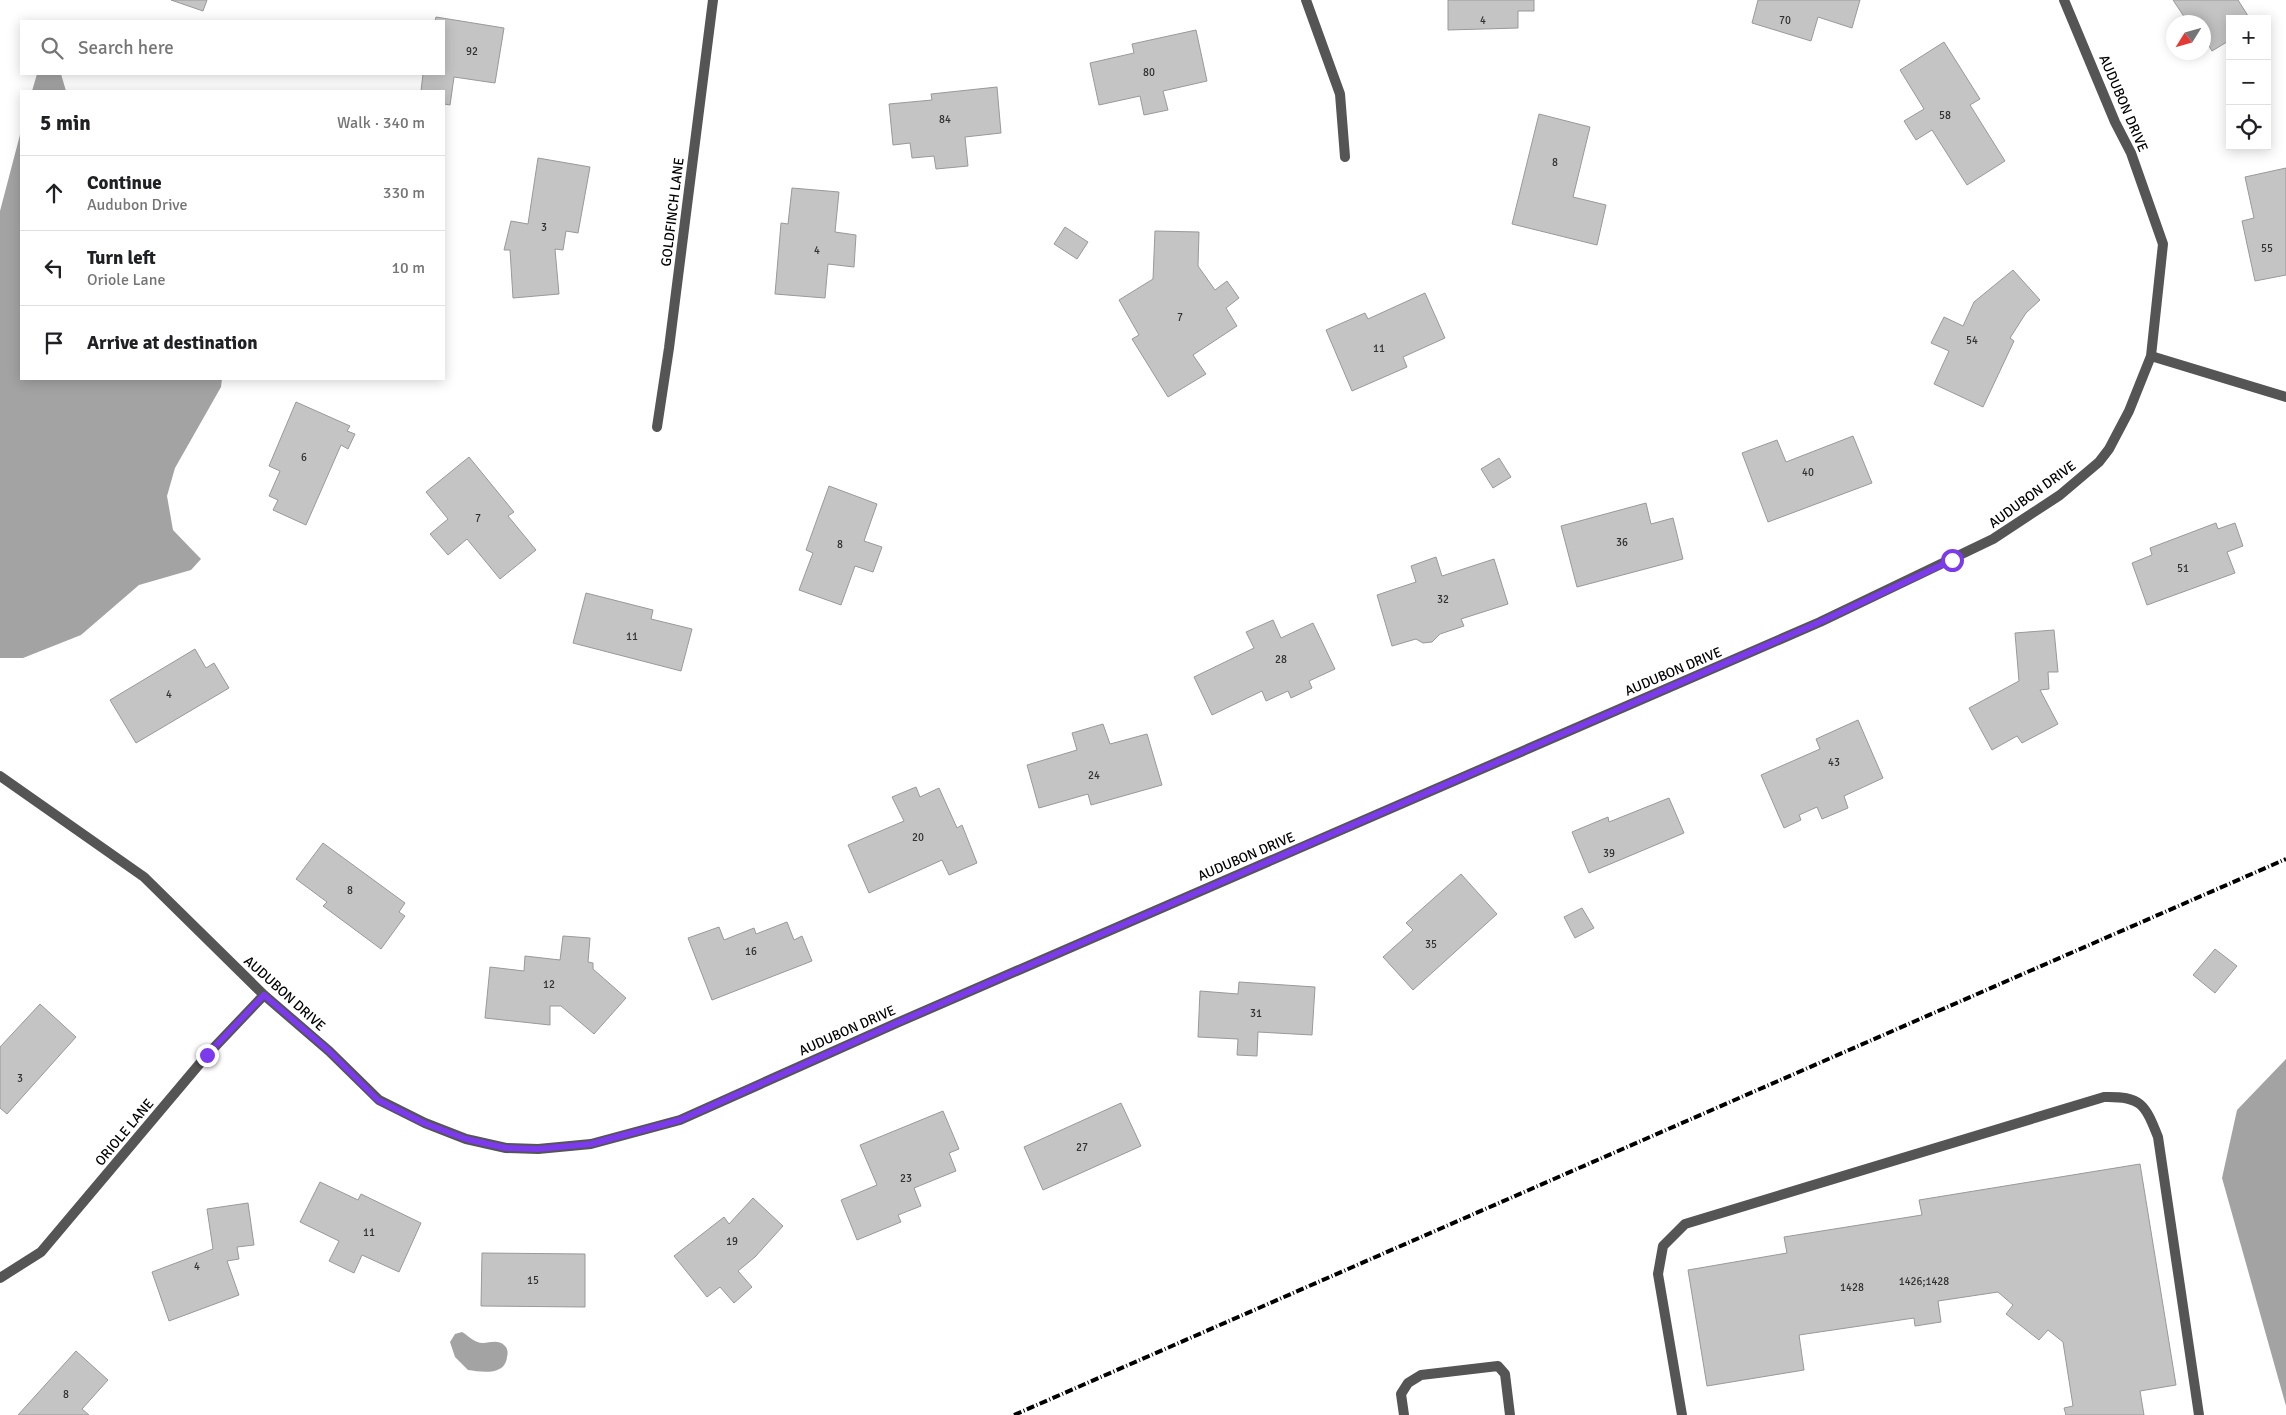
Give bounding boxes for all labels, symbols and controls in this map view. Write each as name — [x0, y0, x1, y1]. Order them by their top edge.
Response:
house number: 4 — [1480, 14, 1486, 27]
house number: 70 — [1779, 14, 1791, 27]
north arrow — [2166, 15, 2211, 60]
map controls — [2226, 15, 2271, 150]
button: + — [2226, 15, 2271, 60]
search box — [20, 20, 445, 75]
icon: search — [38, 34, 66, 62]
text: Search here — [78, 36, 174, 60]
house number: 92 — [466, 45, 478, 58]
street label: AUDUBON DRIVE — [2095, 52, 2152, 154]
button: − — [2226, 60, 2271, 105]
house number: 80 — [1143, 66, 1155, 79]
button: locate — [2226, 105, 2271, 150]
house number: 58 — [1939, 109, 1951, 122]
text: 5 min — [40, 110, 91, 136]
text: Walk · 340 m — [337, 113, 425, 133]
house number: 84 — [939, 113, 951, 126]
house number: 8 — [1552, 156, 1558, 169]
street label: GOLDFINCH LANE — [657, 157, 688, 267]
text: Continue — [87, 171, 162, 195]
icon: ahead — [40, 179, 68, 207]
text: 330 m — [383, 183, 425, 203]
text: Audubon Drive — [87, 195, 187, 215]
house number: 3 — [541, 221, 547, 234]
house number: 55 — [2261, 242, 2273, 255]
house number: 4 — [814, 244, 820, 257]
text: Turn left — [87, 246, 156, 270]
icon: left — [40, 254, 68, 282]
text: 10 m — [391, 258, 425, 278]
text: Oriole Lane — [87, 270, 165, 290]
house number: 7 — [1177, 311, 1183, 324]
icon: arrive — [40, 329, 68, 357]
text: Arrive at destination — [87, 331, 258, 355]
house number: 54 — [1966, 334, 1978, 347]
house number: 11 — [1373, 342, 1385, 355]
house number: 6 — [301, 451, 307, 464]
street label: AUDUBON DRIVE — [1985, 457, 2079, 532]
house number: 40 — [1802, 466, 1814, 479]
house number: 7 — [475, 512, 481, 525]
house number: 36 — [1616, 536, 1628, 549]
house number: 8 — [837, 538, 843, 551]
route start — [1941, 549, 1964, 572]
house number: 51 — [2177, 562, 2189, 575]
house number: 32 — [1437, 593, 1449, 606]
house number: 11 — [626, 630, 638, 643]
street label: AUDUBON DRIVE — [1622, 643, 1724, 700]
house number: 28 — [1275, 653, 1287, 666]
house number: 4 — [166, 688, 172, 701]
house number: 43 — [1828, 756, 1840, 769]
house number: 24 — [1088, 769, 1100, 782]
street label: AUDUBON DRIVE — [1195, 828, 1297, 885]
house number: 20 — [912, 831, 924, 844]
house number: 39 — [1603, 847, 1615, 860]
house number: 8 — [347, 884, 353, 897]
house number: 35 — [1425, 938, 1437, 951]
house number: 16 — [745, 945, 757, 958]
street label: AUDUBON DRIVE — [240, 952, 329, 1034]
house number: 12 — [543, 978, 555, 991]
street label: AUDUBON DRIVE — [796, 1002, 898, 1059]
house number: 31 — [1250, 1007, 1262, 1020]
route end — [196, 1044, 219, 1067]
house number: 3 — [17, 1072, 23, 1085]
street label: ORIOLE LANE — [91, 1095, 157, 1169]
house number: 27 — [1076, 1141, 1088, 1154]
house number: 23 — [900, 1172, 912, 1185]
house number: 11 — [363, 1226, 375, 1239]
house number: 19 — [726, 1235, 738, 1248]
house number: 4 — [194, 1260, 200, 1273]
house number: 15 — [527, 1274, 539, 1287]
house number: 1426;1428 — [1899, 1275, 1949, 1288]
house number: 1428 — [1840, 1281, 1864, 1294]
house number: 8 — [63, 1388, 69, 1401]

